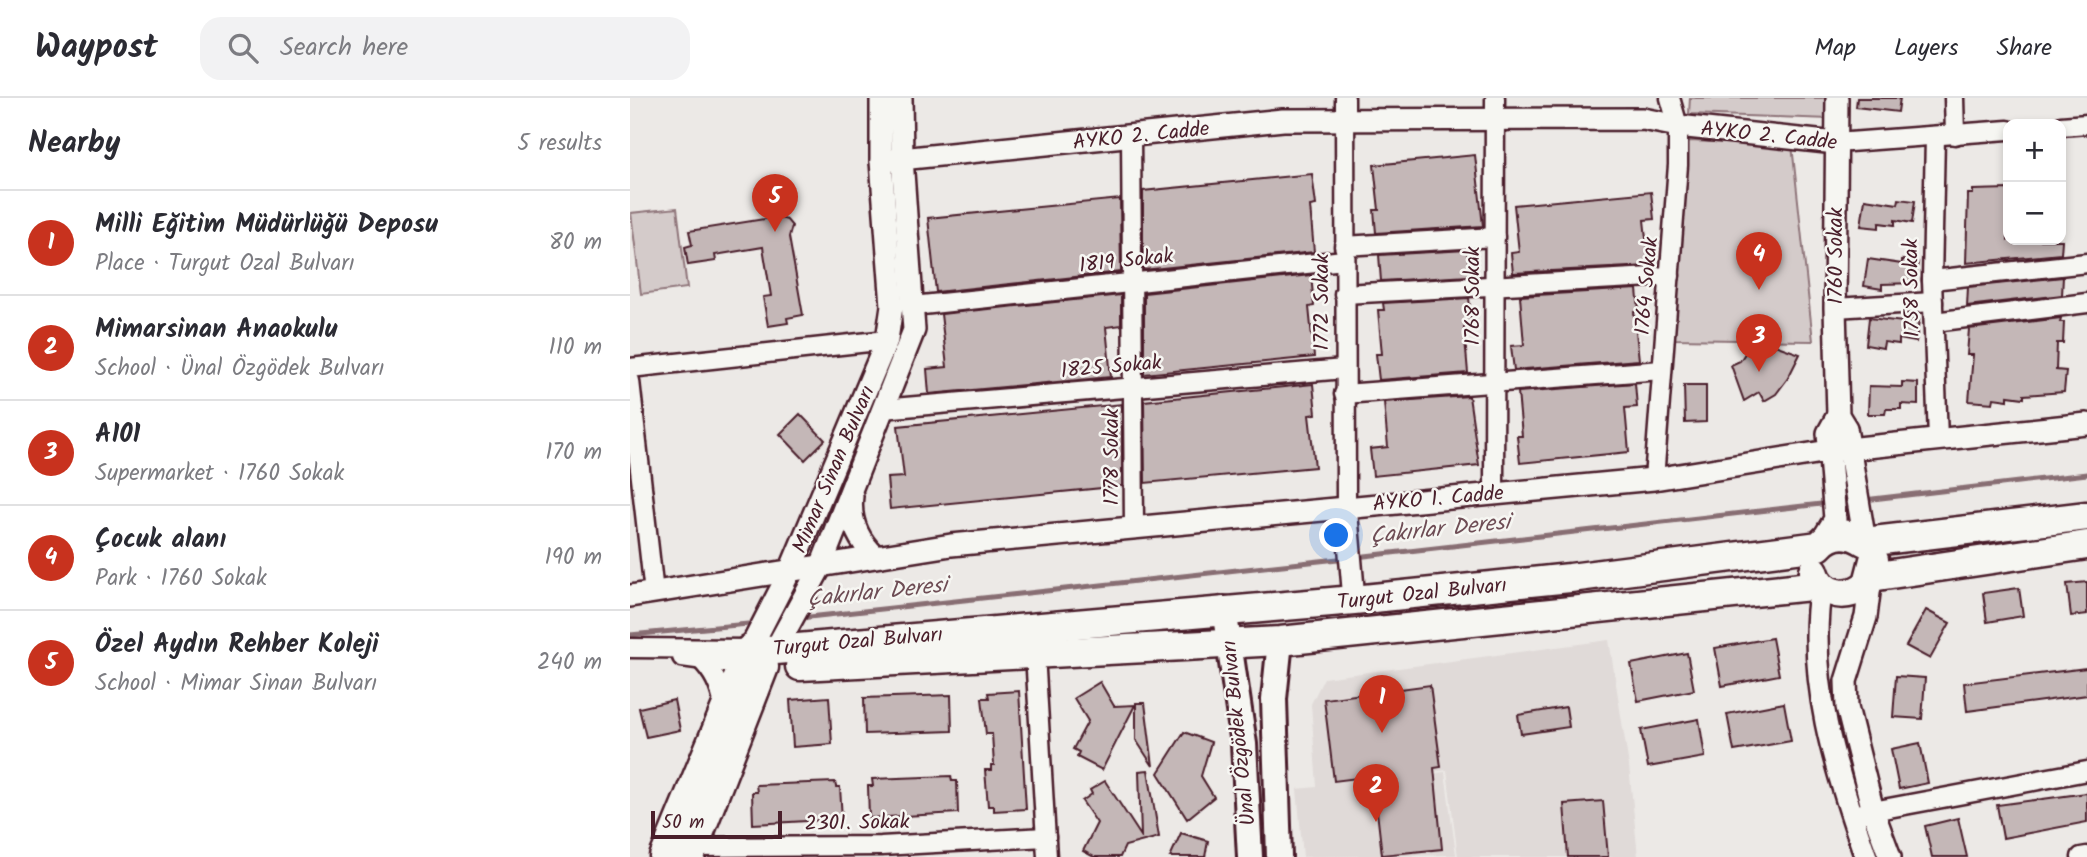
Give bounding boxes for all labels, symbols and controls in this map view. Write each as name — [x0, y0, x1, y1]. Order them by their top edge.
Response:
search box — [200, 17, 690, 80]
text: Waypost — [35, 22, 158, 75]
text: Search here — [280, 27, 408, 69]
icon: search — [224, 29, 262, 67]
text: Map — [1814, 29, 1856, 68]
text: Layers — [1894, 29, 1958, 68]
text: Share — [1996, 29, 2052, 68]
street label: AYKO 2. Cadde — [1071, 113, 1212, 160]
street label: AYKO 2. Cadde — [1699, 113, 1839, 160]
map controls — [2003, 119, 2066, 245]
button: + — [2003, 119, 2066, 182]
text: Nearby — [28, 120, 120, 168]
text: 5 results — [517, 126, 602, 162]
pin: 5 — [752, 174, 798, 232]
button: − — [2003, 182, 2066, 245]
text: Milli Eğitim Müdürlüğü Deposu — [95, 204, 438, 246]
street label: 1760 Sokak — [1820, 207, 1853, 305]
text: 1 — [48, 225, 54, 261]
text: 80 m — [549, 225, 602, 261]
pin: 4 — [1736, 232, 1782, 290]
street label: 1764 Sokak — [1627, 236, 1668, 336]
street label: 1758 Sokak — [1895, 238, 1930, 338]
street label: 1819 Sokak — [1077, 240, 1175, 283]
text: Place · Turgut Ozal Bulvarı — [95, 246, 355, 282]
street label: 1768 Sokak — [1457, 246, 1490, 346]
street label: 1772 Sokak — [1306, 253, 1339, 350]
text: Mimarsinan Anaokulu — [95, 309, 337, 351]
pin: 3 — [1736, 314, 1782, 372]
text: 2 — [44, 330, 58, 366]
text: 110 m — [549, 330, 602, 366]
street label: 1825 Sokak — [1059, 347, 1163, 388]
text: School · Ünal Özgödek Bulvarı — [95, 351, 384, 387]
street label: Mimar Sinan Bulvarı — [784, 380, 885, 559]
street label: 1778 Sokak — [1096, 408, 1129, 506]
text: A101 — [95, 414, 140, 456]
text: 3 — [45, 435, 57, 471]
text: 170 m — [545, 435, 602, 471]
text: Supermarket · 1760 Sokak — [95, 456, 344, 492]
street label: AYKO 1. Cadde — [1371, 477, 1506, 522]
water label: Çakırlar Deresi — [1368, 504, 1517, 555]
your location — [1319, 518, 1353, 552]
text: Çocuk alanı — [95, 519, 226, 561]
text: 4 — [45, 540, 57, 576]
text: 190 m — [545, 540, 602, 576]
text: Park · 1760 Sokak — [95, 561, 267, 597]
water label: Çakırlar Deresi — [805, 567, 954, 618]
street label: Turgut Ozal Bulvarı — [1336, 569, 1509, 620]
street label: Turgut Ozal Bulvarı — [772, 619, 944, 666]
text: Özel Aydın Rehber Koleji — [95, 624, 379, 666]
street label: Ünal Özgödek Bulvarı — [1213, 638, 1266, 827]
text: 5 — [45, 645, 57, 681]
text: 240 m — [537, 645, 602, 681]
text: School · Mimar Sinan Bulvarı — [95, 666, 377, 702]
pin: 1 — [1359, 675, 1405, 733]
pin: 2 — [1353, 764, 1399, 822]
street label: 2301. Sokak — [804, 806, 910, 841]
scale bar — [651, 808, 782, 840]
text: 50 m — [662, 808, 704, 838]

